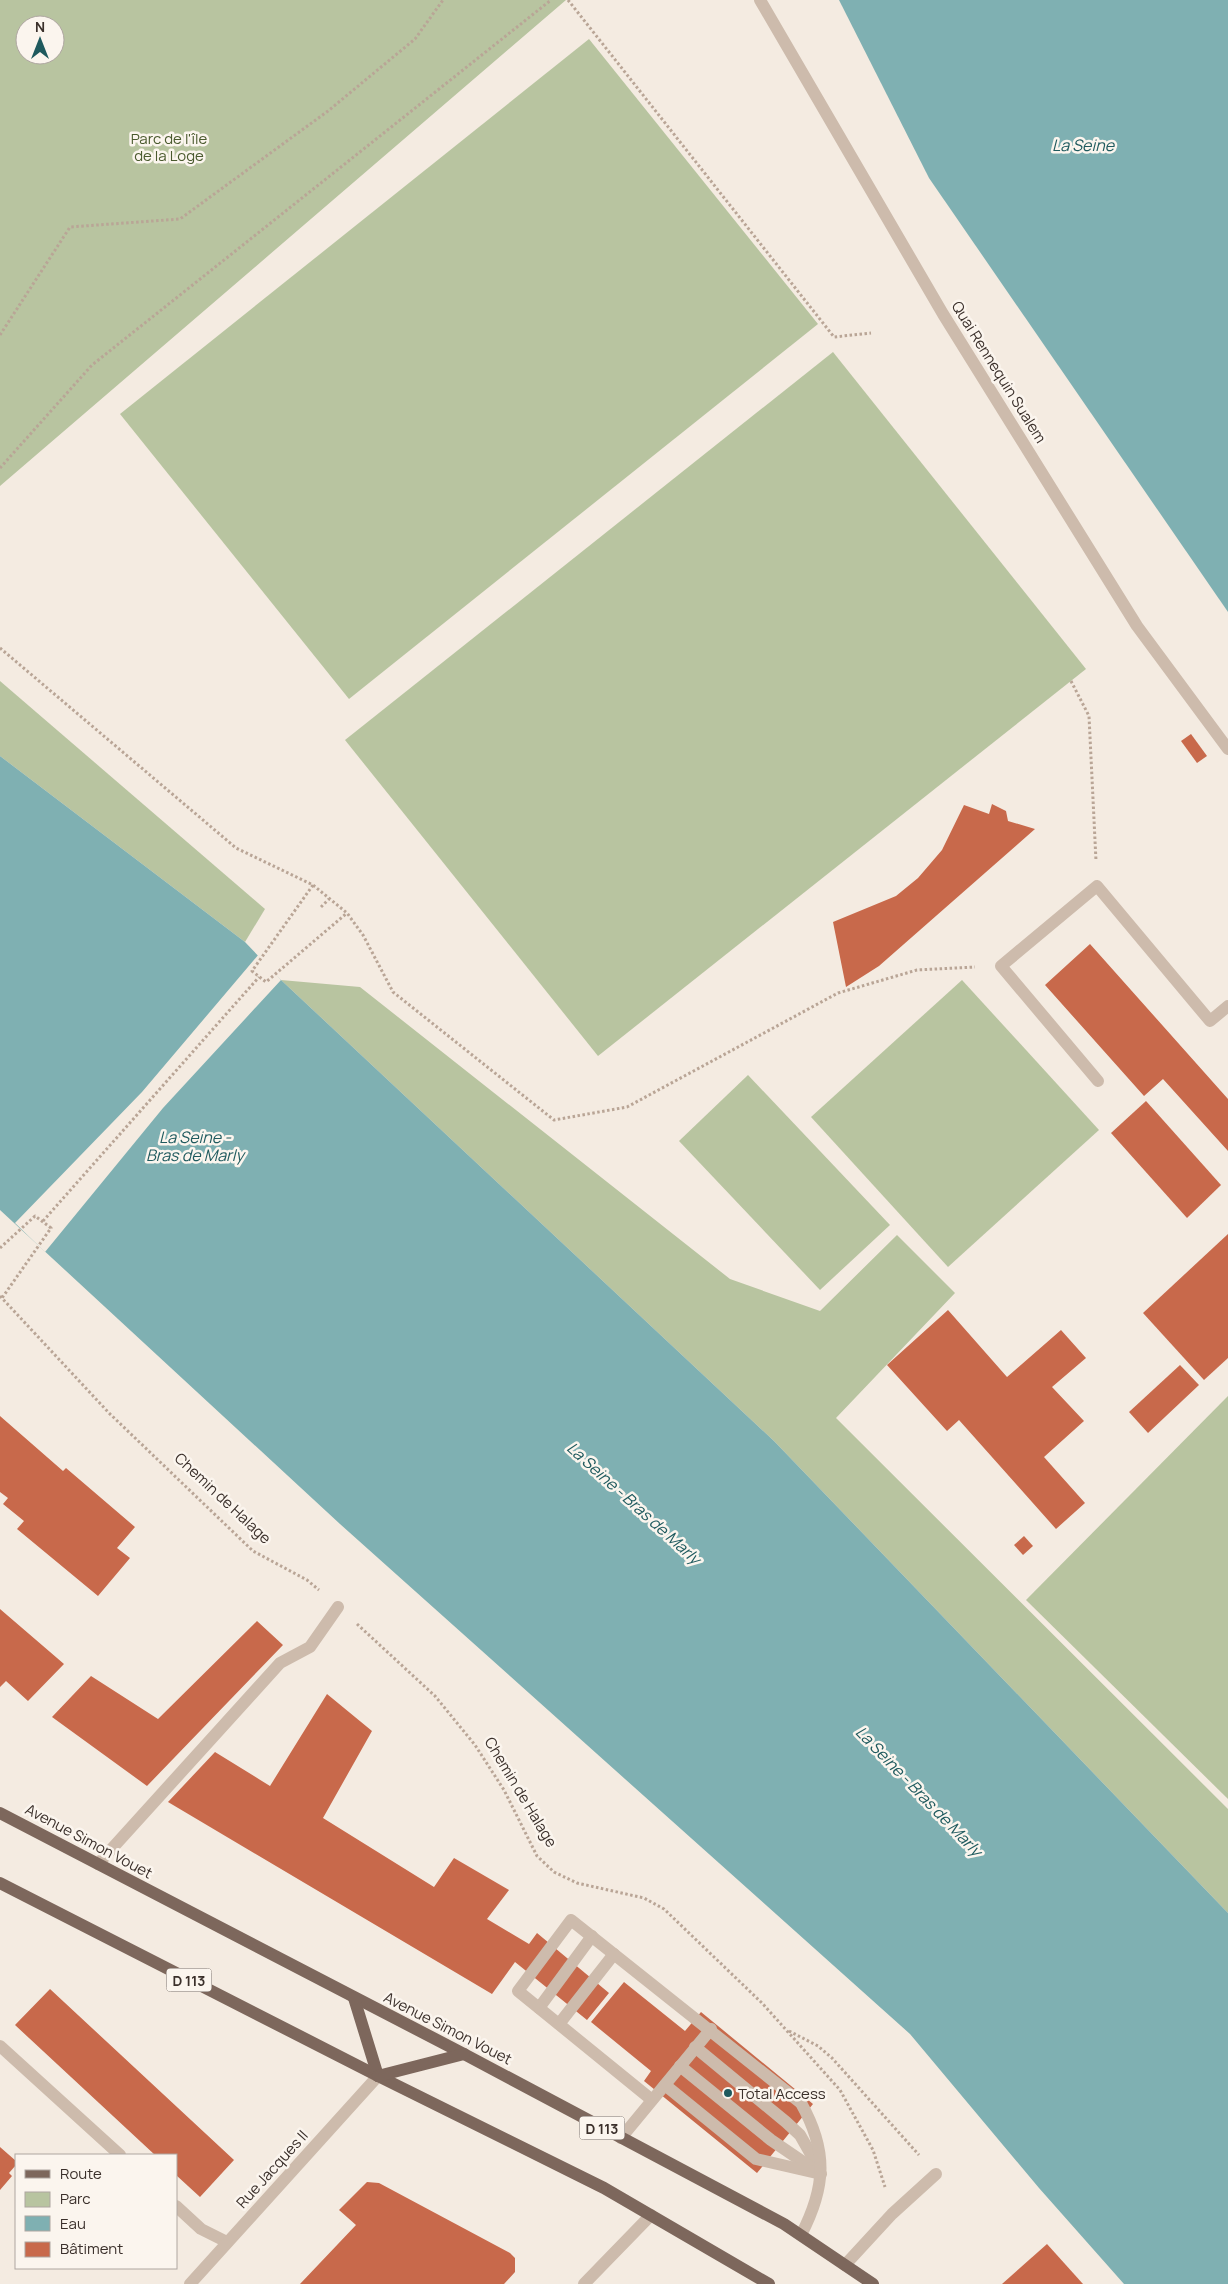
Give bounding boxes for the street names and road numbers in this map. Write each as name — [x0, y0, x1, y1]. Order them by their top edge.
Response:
street label: Quai Rennequin Sualem — [947, 297, 1051, 447]
street label: Chemin de Halage — [170, 1448, 276, 1548]
street label: Chemin de Halage — [480, 1733, 562, 1851]
street label: Avenue Simon Vouet — [22, 1799, 156, 1883]
road number: D 113 — [166, 1968, 212, 1992]
street label: Avenue Simon Vouet — [380, 1987, 516, 2069]
road number: D 113 — [580, 2116, 624, 2140]
street label: Rue Jacques II — [231, 2125, 313, 2213]

